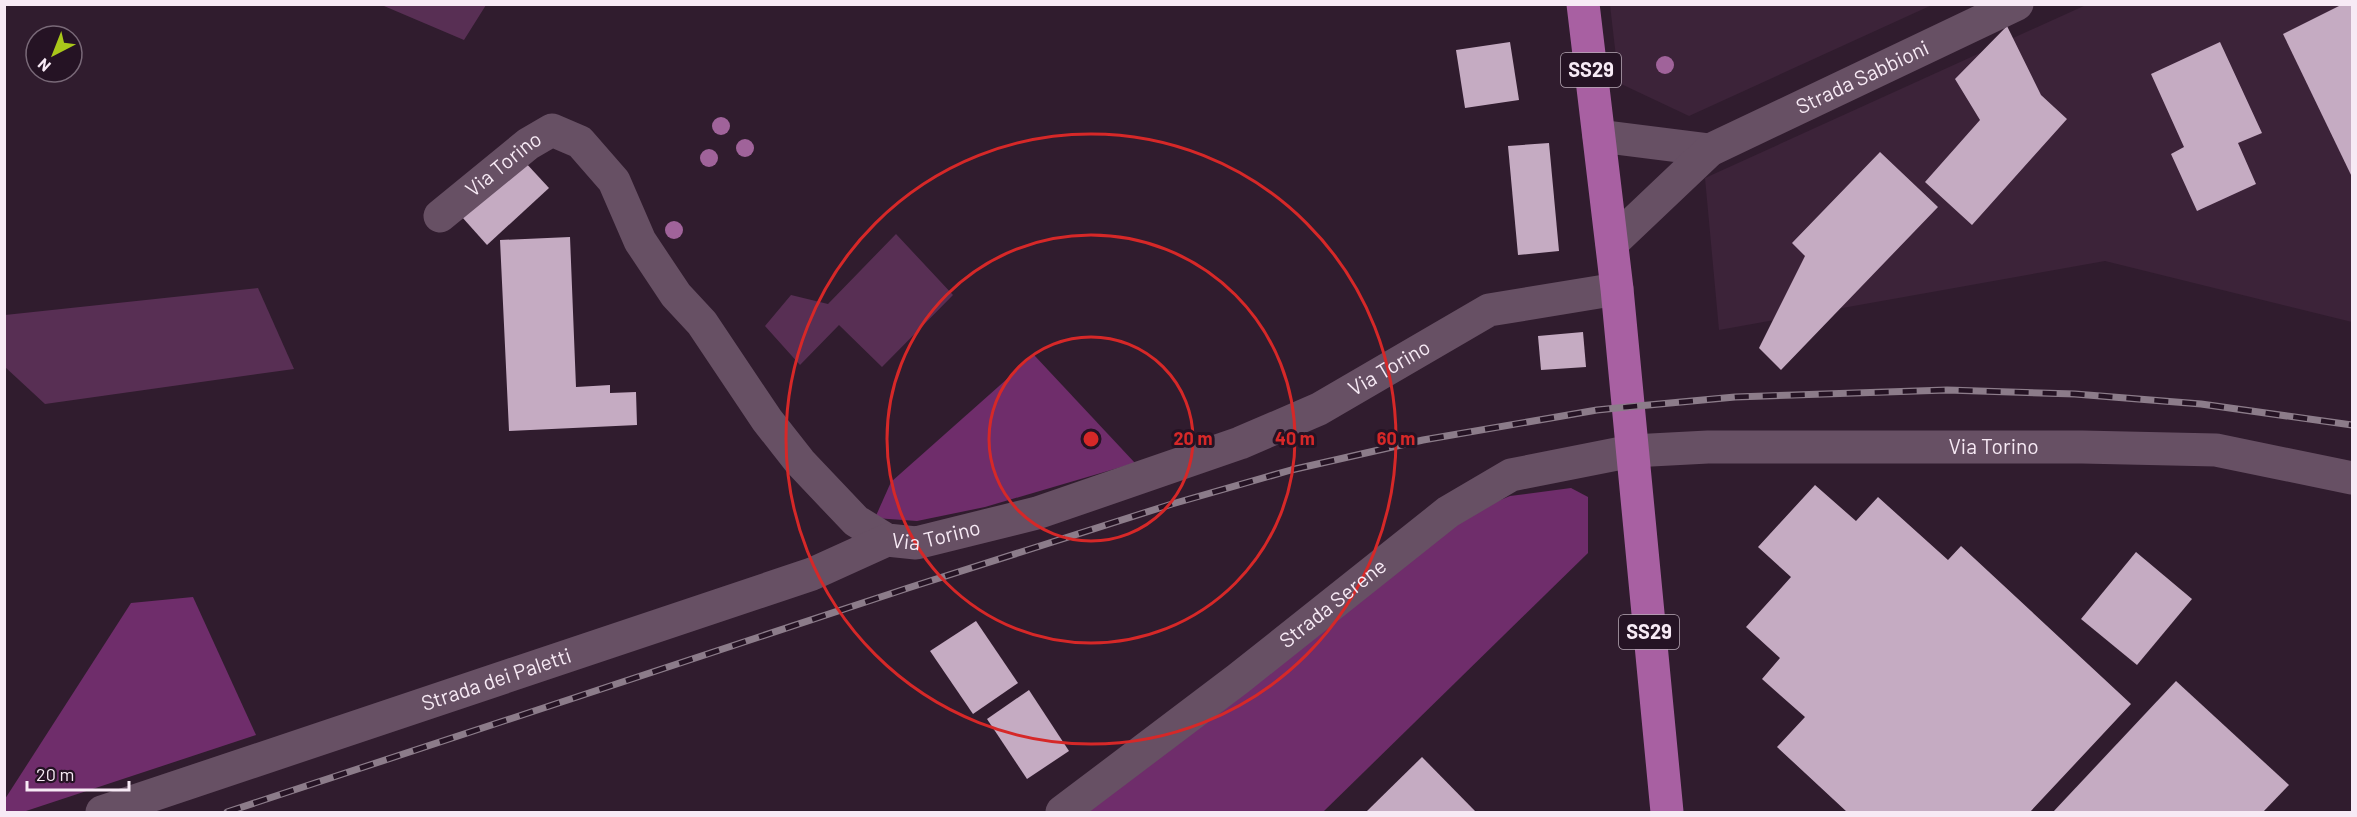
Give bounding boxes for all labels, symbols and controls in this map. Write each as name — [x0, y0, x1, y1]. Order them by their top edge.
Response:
north arrow — [24, 24, 84, 84]
street label: Strada Sabbioni — [1791, 34, 1932, 118]
road number: SS29 — [1561, 53, 1621, 87]
text: N — [33, 55, 54, 76]
street label: Via Torino — [460, 125, 545, 201]
street label: Via Torino — [1343, 333, 1434, 400]
text: 20 m — [1174, 427, 1212, 449]
text: 40 m — [1275, 427, 1315, 449]
text: 60 m — [1377, 427, 1415, 449]
centre of rings — [1081, 429, 1101, 449]
street label: Via Torino — [1948, 433, 2039, 458]
street label: Via Torino — [891, 514, 983, 554]
street label: Strada Serene — [1274, 552, 1390, 652]
road number: SS29 — [1619, 615, 1679, 649]
street label: Strada dei Paletti — [418, 642, 574, 715]
scale bar — [27, 754, 129, 792]
text: 20 m — [36, 763, 74, 785]

